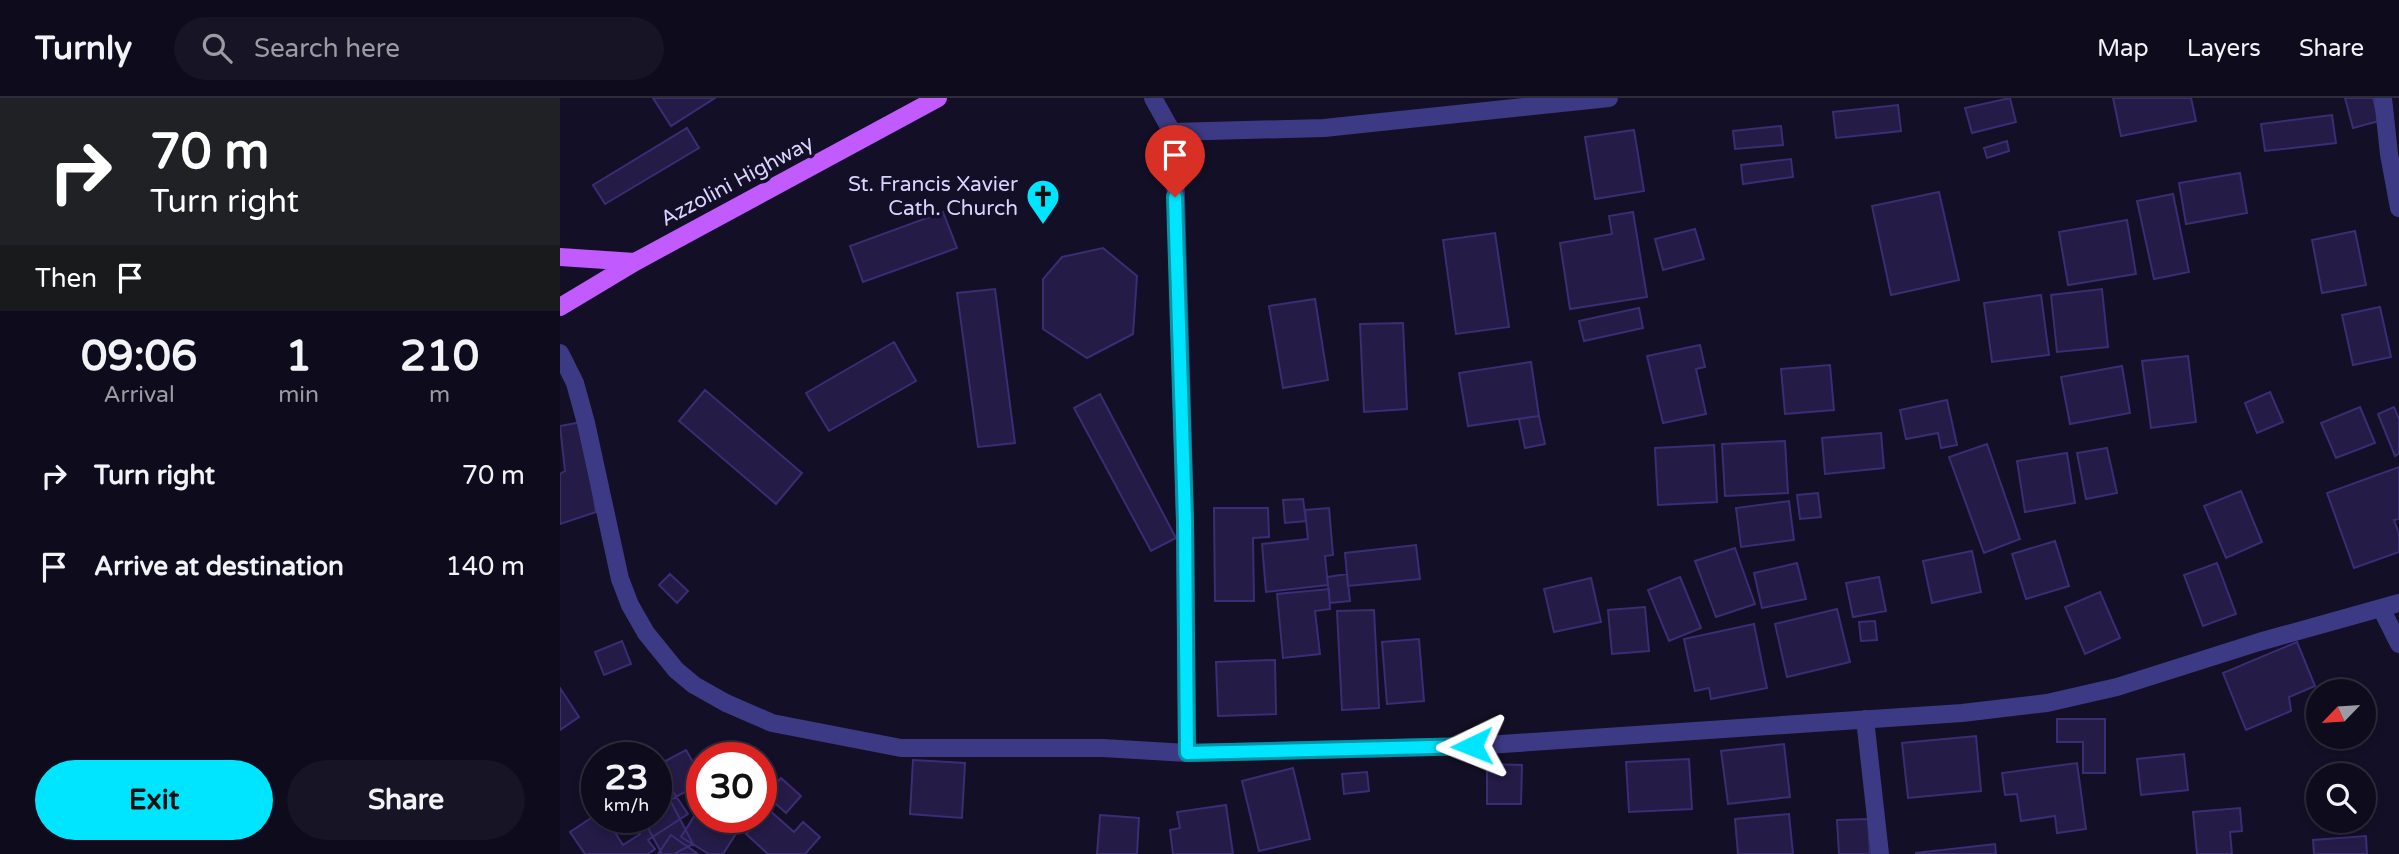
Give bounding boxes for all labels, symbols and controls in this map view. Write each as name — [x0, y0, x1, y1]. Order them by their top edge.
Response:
search box — [174, 17, 664, 80]
text: Turnly — [35, 29, 132, 68]
icon: search — [198, 29, 236, 67]
text: Search here — [254, 33, 400, 64]
text: Map — [2097, 34, 2149, 63]
text: Layers — [2187, 34, 2261, 63]
text: Share — [2299, 34, 2364, 63]
text: 70 m — [150, 123, 269, 182]
pin — [1145, 125, 1205, 197]
icon: right — [35, 126, 126, 217]
street label: Azzolini Highway — [656, 130, 818, 232]
icon: arrive — [1156, 136, 1194, 174]
place label: St. Francis Xavier Cath. Church — [848, 172, 1018, 221]
church icon: St. Francis Xavier Cath. Church — [1024, 177, 1062, 226]
text: Turn right — [150, 183, 299, 221]
icon: arrive — [111, 259, 149, 297]
text: Then — [35, 263, 97, 294]
text: 09:06 — [81, 331, 197, 382]
text: 1 — [285, 331, 312, 382]
text: 210 — [400, 331, 479, 382]
text: Arrival — [104, 381, 175, 409]
text: min — [278, 381, 319, 409]
text: m — [429, 381, 450, 409]
icon: right — [35, 457, 73, 495]
text: Turn right — [94, 460, 215, 491]
text: 70 m — [462, 460, 525, 491]
icon: arrive — [35, 548, 73, 586]
text: Arrive at destination — [94, 551, 344, 582]
text: 140 m — [445, 551, 525, 582]
north arrow — [2306, 679, 2376, 749]
map controls — [2306, 679, 2376, 833]
position arrow — [1435, 709, 1509, 783]
speed limit sign: 30 — [686, 742, 777, 833]
text: 23 — [605, 757, 648, 799]
button: Exit — [35, 760, 273, 840]
button: Share — [287, 760, 525, 840]
button: search — [2306, 763, 2376, 833]
text: km/h — [604, 794, 649, 816]

